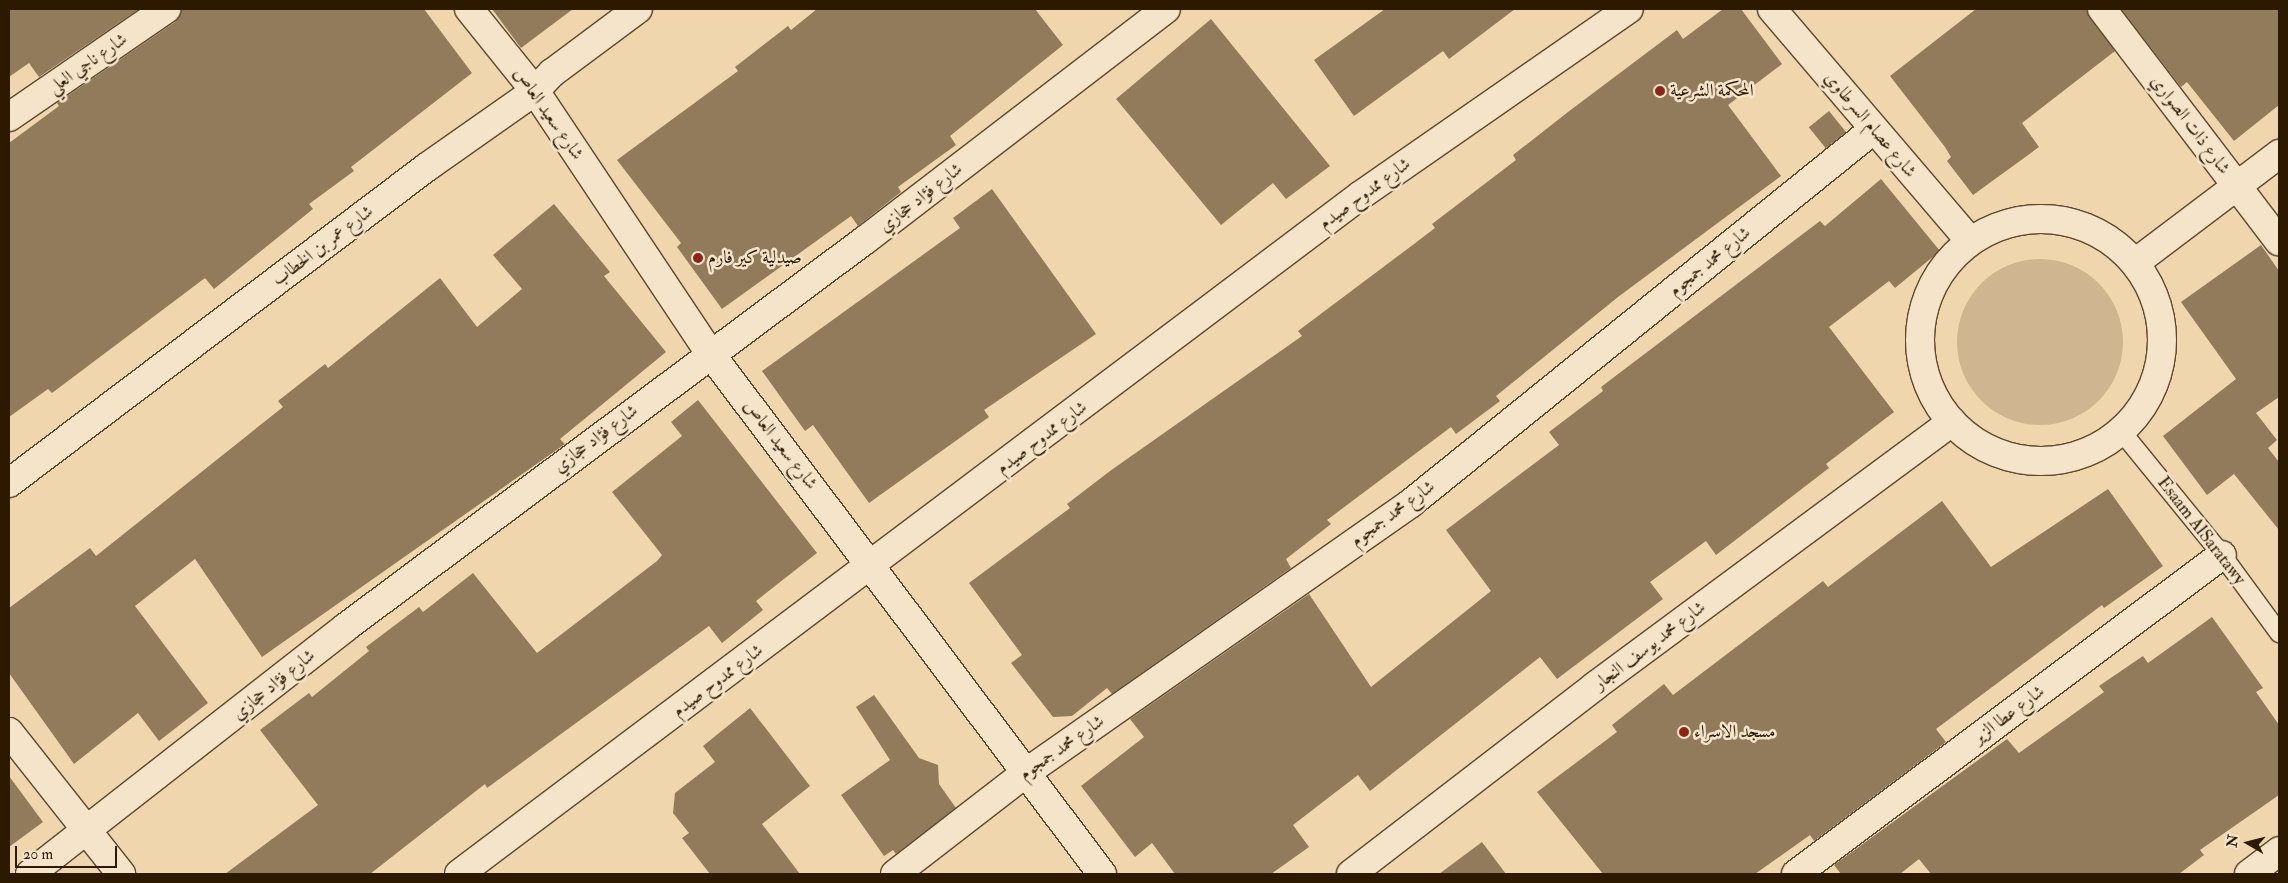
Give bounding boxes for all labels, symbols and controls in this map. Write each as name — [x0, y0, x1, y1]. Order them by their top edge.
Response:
street label: شارع ناجي العلي — [44, 29, 132, 99]
street label: شارع سعيد العاص — [508, 64, 588, 164]
street label: شارع عصام السرطاوي — [1819, 68, 1921, 182]
street label: شارع ذات الصواري — [2146, 71, 2234, 179]
place label: المحكمة الشرعية — [1670, 80, 1754, 102]
marker: المحكمة الشرعية — [1654, 85, 1666, 97]
street label: شارع ممدوح صيدم — [1315, 153, 1415, 235]
street label: شارع فؤاد حجازي — [875, 159, 967, 237]
street label: شارع عمر بن الخطاب — [268, 201, 378, 291]
street label: شارع محمد جمجوم — [1665, 222, 1755, 302]
place label: صيدلية كير فارم — [708, 247, 802, 269]
marker: صيدلية كير فارم — [692, 252, 704, 264]
street label: شارع سعيد العاص — [738, 396, 822, 494]
street label: شارع ممدوح صيدم — [992, 397, 1092, 479]
street label: شارع فؤاد حجازي — [550, 400, 642, 478]
street label: Esaam AlSaratawy — [2152, 473, 2250, 589]
street label: شارع محمد جمجوم — [1347, 476, 1439, 552]
street label: شارع محمد يوسف النجار — [1590, 597, 1710, 695]
street label: شارع ممدوح صيدم — [668, 640, 768, 722]
street label: شارع فؤاد حجازي — [228, 645, 320, 725]
street label: شارع عطا الزير — [1969, 681, 2049, 749]
street label: شارع محمد جمجوم — [1015, 711, 1109, 785]
place label: مسجد الاسراء — [1694, 721, 1775, 743]
marker: مسجد الاسراء — [1678, 726, 1690, 738]
north arrow — [2223, 818, 2273, 868]
text: N — [2223, 833, 2242, 848]
scale bar — [18, 836, 120, 868]
text: 20 m — [23, 845, 53, 864]

